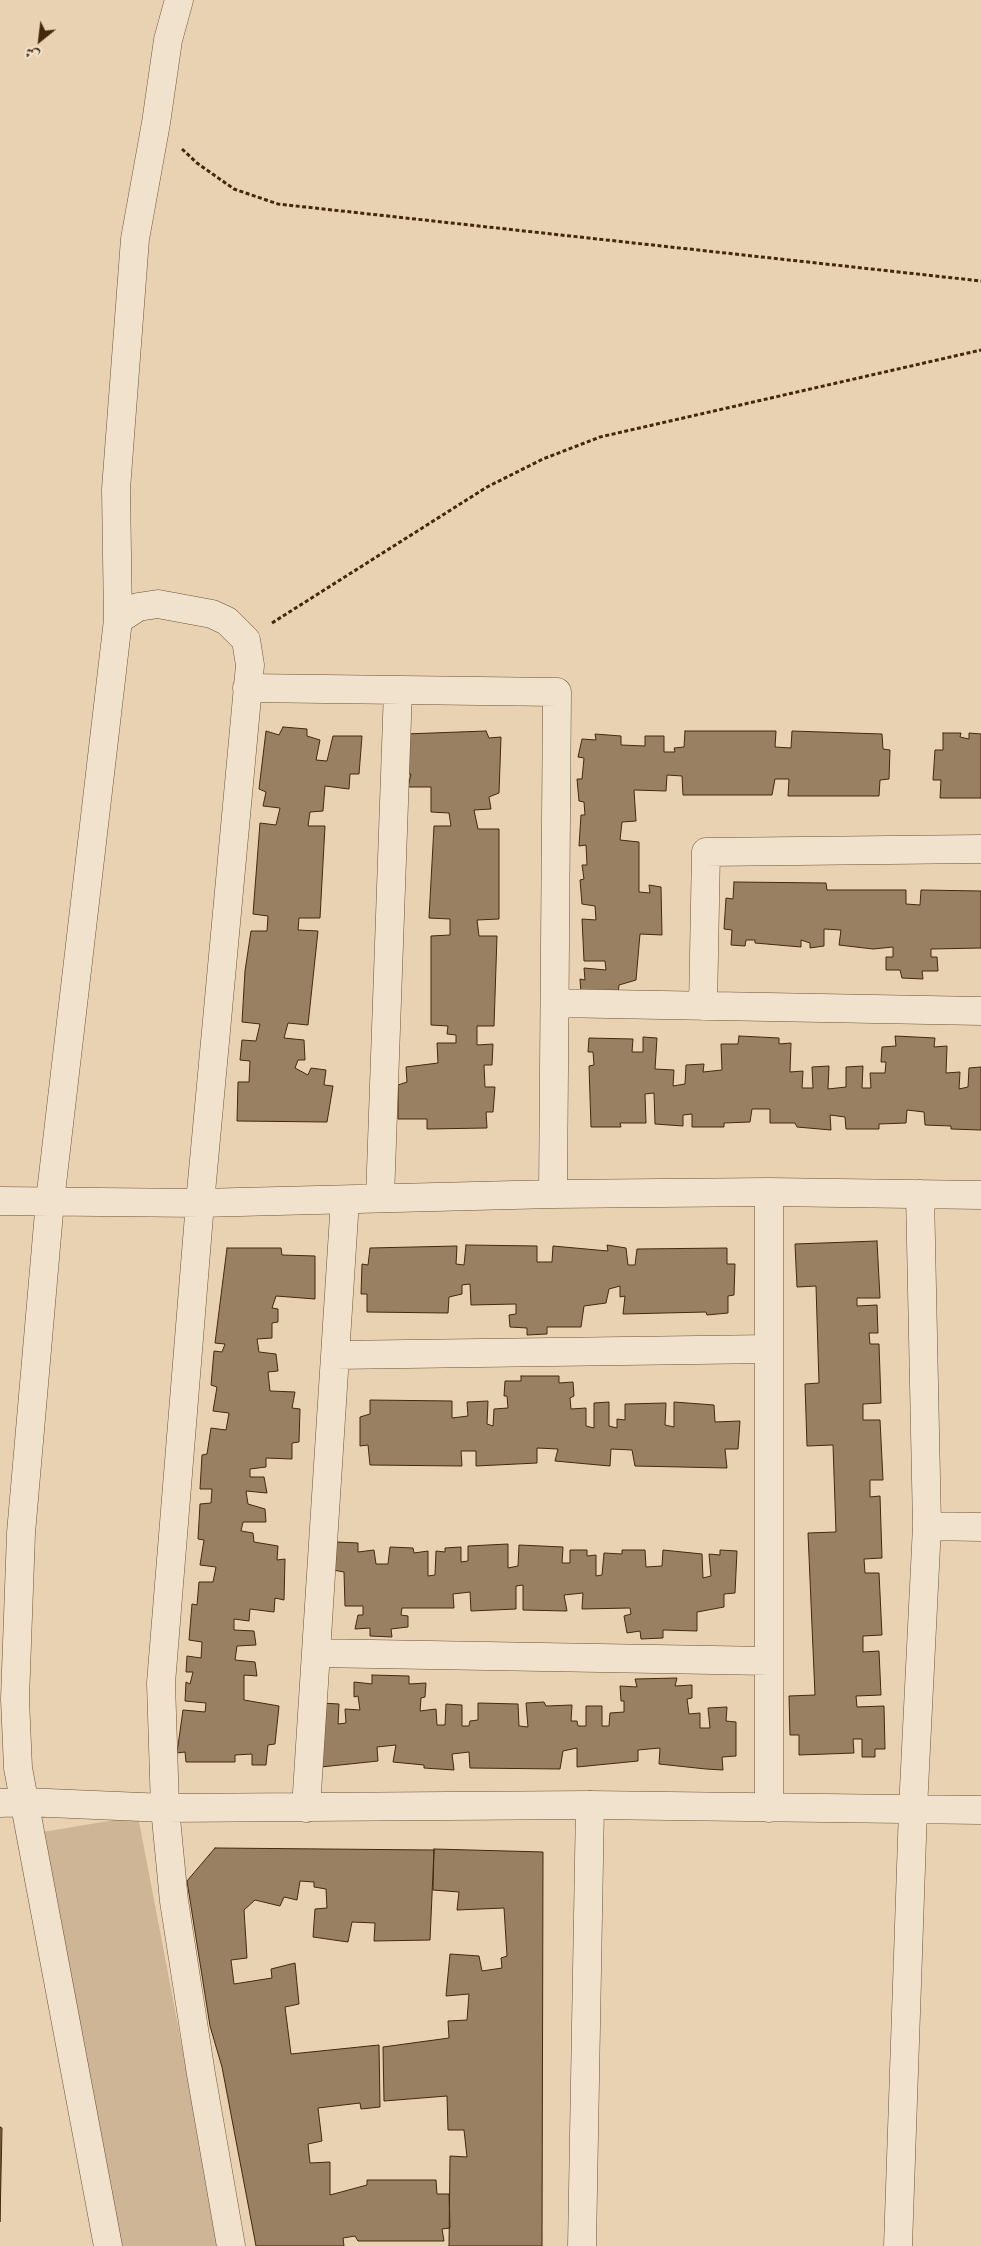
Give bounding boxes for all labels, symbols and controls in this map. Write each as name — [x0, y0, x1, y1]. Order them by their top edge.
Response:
north arrow — [15, 15, 65, 65]
text: ش — [22, 42, 43, 65]

